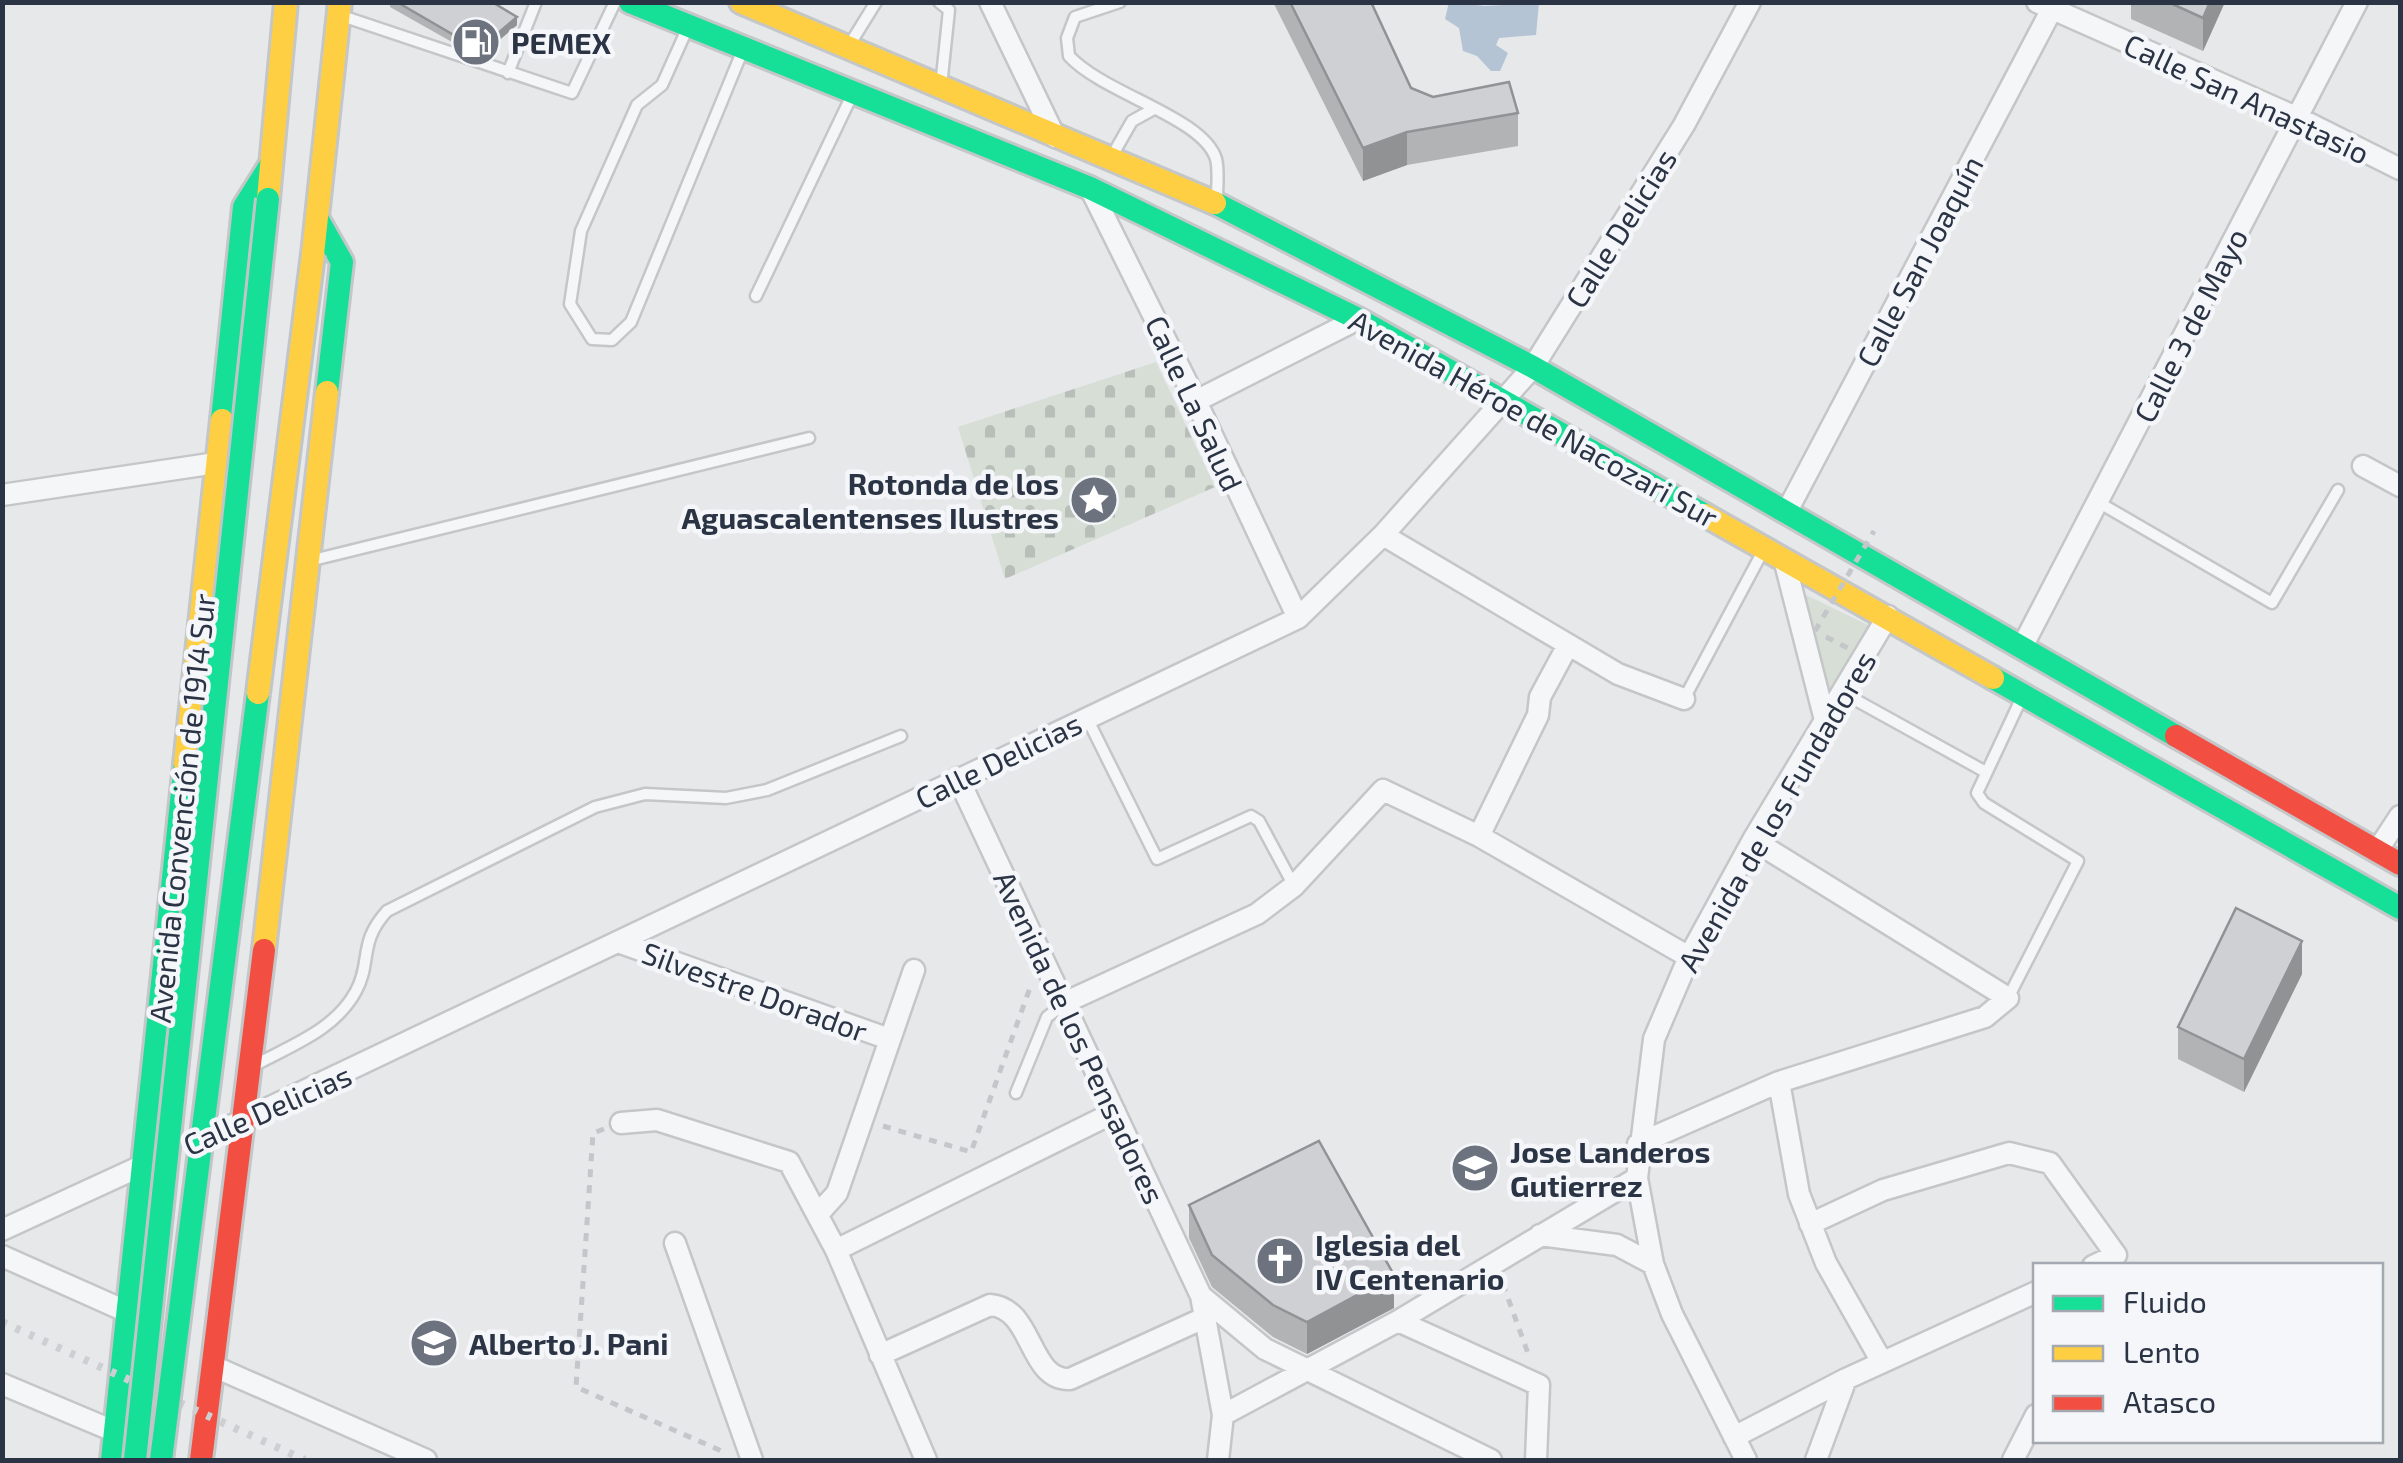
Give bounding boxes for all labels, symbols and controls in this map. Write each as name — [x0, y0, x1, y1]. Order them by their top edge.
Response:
fuel station icon: PEMEX — [450, 16, 502, 68]
place label: PEMEX — [511, 24, 612, 60]
street label: Calle San Anastasio — [2119, 25, 2375, 171]
street label: Calle Delicias — [1557, 142, 1683, 314]
street label: Calle San Joaquín — [1848, 149, 1990, 373]
street label: Calle 3 de Mayo — [2126, 222, 2254, 428]
street label: Avenida Héroe de Nacozari Sur — [1343, 301, 1725, 535]
street label: Calle La Salud — [1139, 310, 1251, 496]
place label: Rotonda de los Aguascalentenses Ilustres — [681, 465, 1059, 535]
place icon: Rotonda de los Aguascalentenses Ilustres — [1068, 474, 1120, 526]
street label: Avenida Convención de 1914 Sur — [141, 592, 221, 1024]
street label: Avenida de los Fundadores — [1669, 644, 1883, 978]
street label: Calle Delicias — [909, 704, 1087, 816]
street label: Avenida de los Pensadores — [987, 865, 1173, 1209]
street label: Silvestre Dorador — [637, 934, 873, 1048]
street label: Calle Delicias — [177, 1056, 357, 1162]
place label: Jose Landeros Gutierrez — [1510, 1133, 1710, 1203]
school or university icon: Jose Landeros Gutierrez — [1449, 1142, 1501, 1194]
place label: Iglesia del IV Centenario — [1315, 1226, 1504, 1296]
church icon: Iglesia del IV Centenario — [1254, 1235, 1306, 1287]
legend — [2033, 1263, 2383, 1443]
text: Fluido — [2123, 1283, 2207, 1319]
school or university icon: Alberto J. Pani — [408, 1317, 460, 1369]
place label: Alberto J. Pani — [469, 1325, 669, 1361]
text: Lento — [2123, 1333, 2200, 1369]
text: Atasco — [2123, 1383, 2216, 1419]

